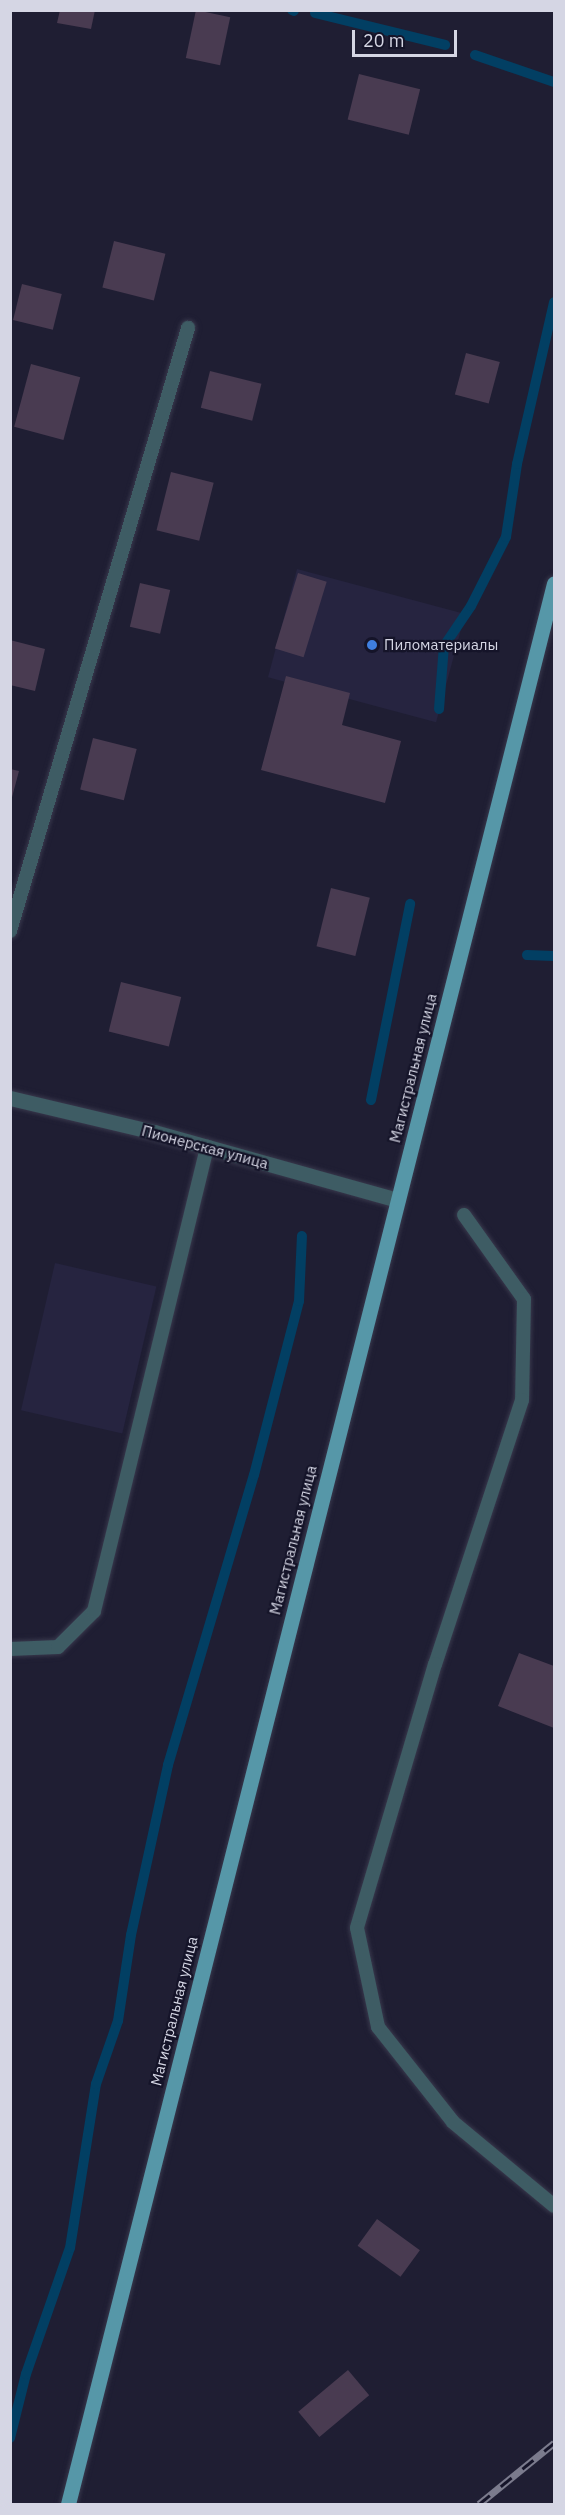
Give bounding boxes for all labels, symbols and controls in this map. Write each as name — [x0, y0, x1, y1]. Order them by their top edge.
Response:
scale bar — [355, 18, 460, 56]
text: 20 m — [363, 29, 405, 52]
place label: Пиломатериалы — [384, 636, 498, 654]
marker: Пиломатериалы — [365, 638, 379, 652]
street label: Магистральная улица — [386, 991, 440, 1145]
street label: Пионерская улица — [140, 1121, 270, 1173]
street label: Магистральная улица — [266, 1463, 320, 1617]
street label: Магистральная улица — [147, 1934, 201, 2088]

